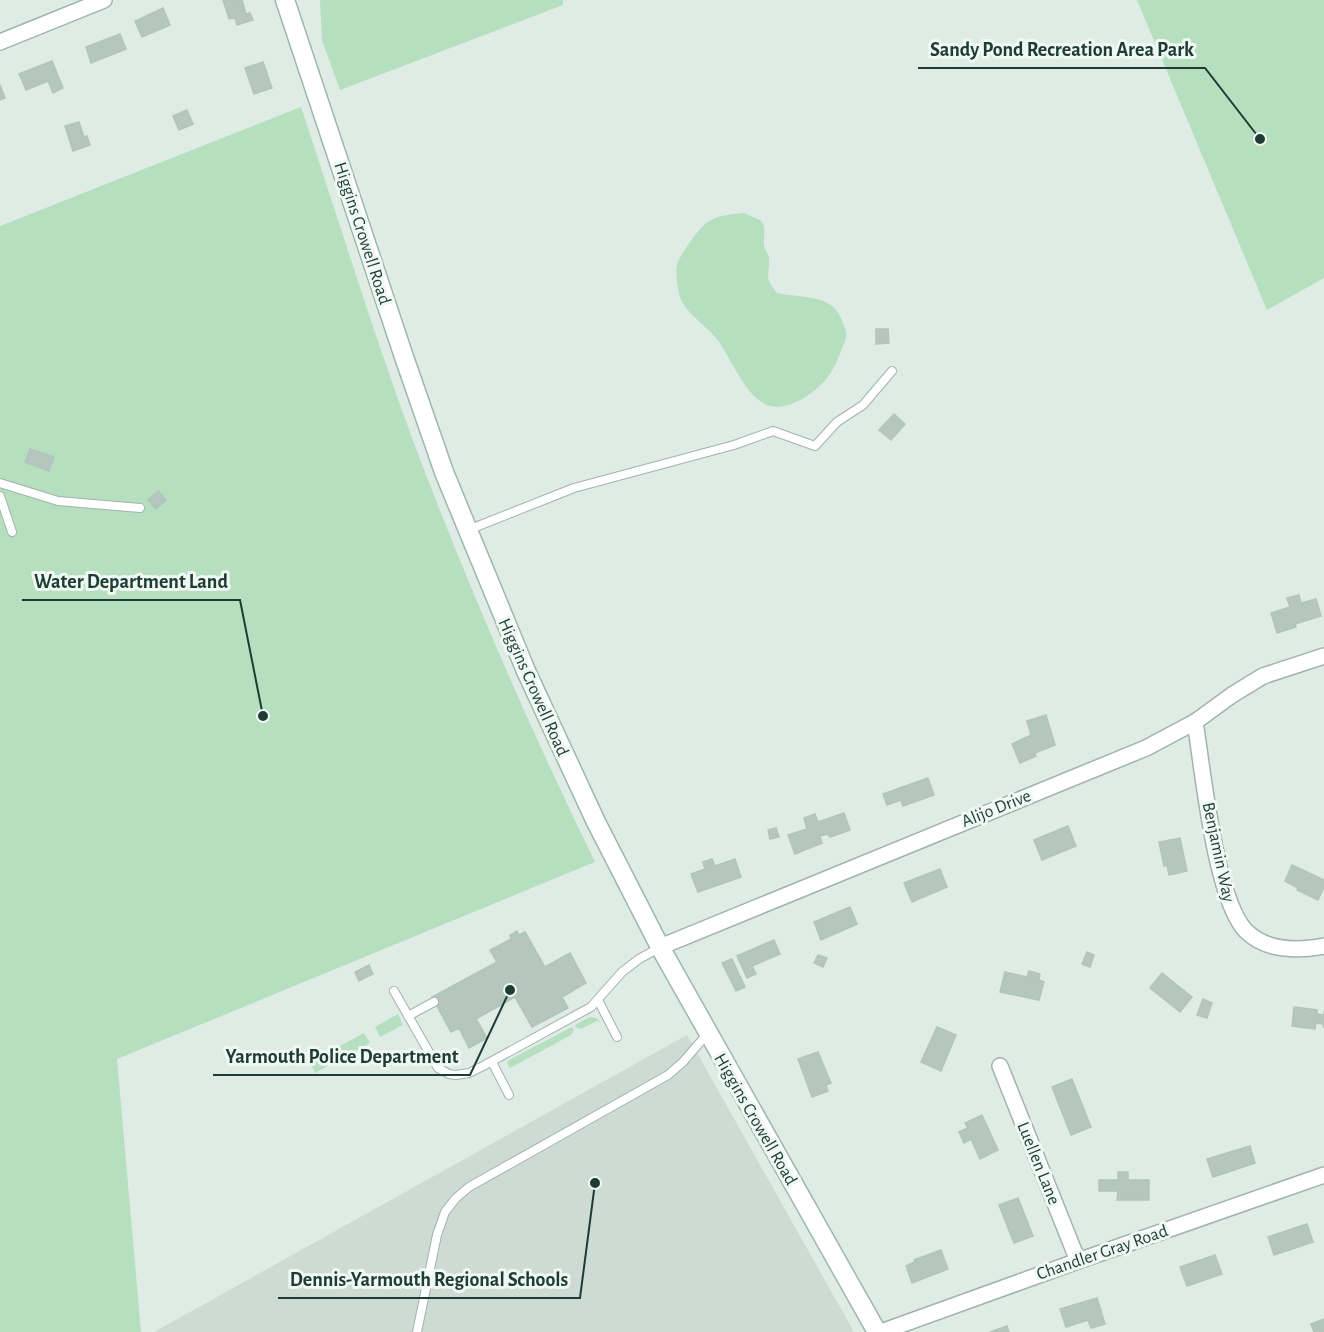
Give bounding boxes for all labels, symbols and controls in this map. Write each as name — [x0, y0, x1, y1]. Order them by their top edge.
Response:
callout: Sandy Pond Recreation Area Park — [918, 30, 1205, 68]
text: Sandy Pond Recreation Area Park — [930, 40, 1194, 60]
street label: Higgins Crowell Road — [331, 160, 394, 307]
callout: Water Department Land — [22, 562, 240, 600]
text: Water Department Land — [34, 572, 228, 592]
street label: Higgins Crowell Road — [495, 616, 572, 759]
street label: Alijo Drive — [959, 787, 1034, 831]
street label: Benjamin Way — [1199, 801, 1237, 904]
callout: Yarmouth Police Department — [213, 1037, 470, 1075]
text: Yarmouth Police Department — [225, 1047, 459, 1067]
street label: Higgins Crowell Road — [710, 1051, 800, 1188]
street label: Luellen Lane — [1013, 1119, 1063, 1207]
street label: Chandler Gray Road — [1034, 1222, 1170, 1284]
callout: Dennis-Yarmouth Regional Schools — [278, 1260, 580, 1298]
text: Dennis-Yarmouth Regional Schools — [290, 1270, 569, 1290]

